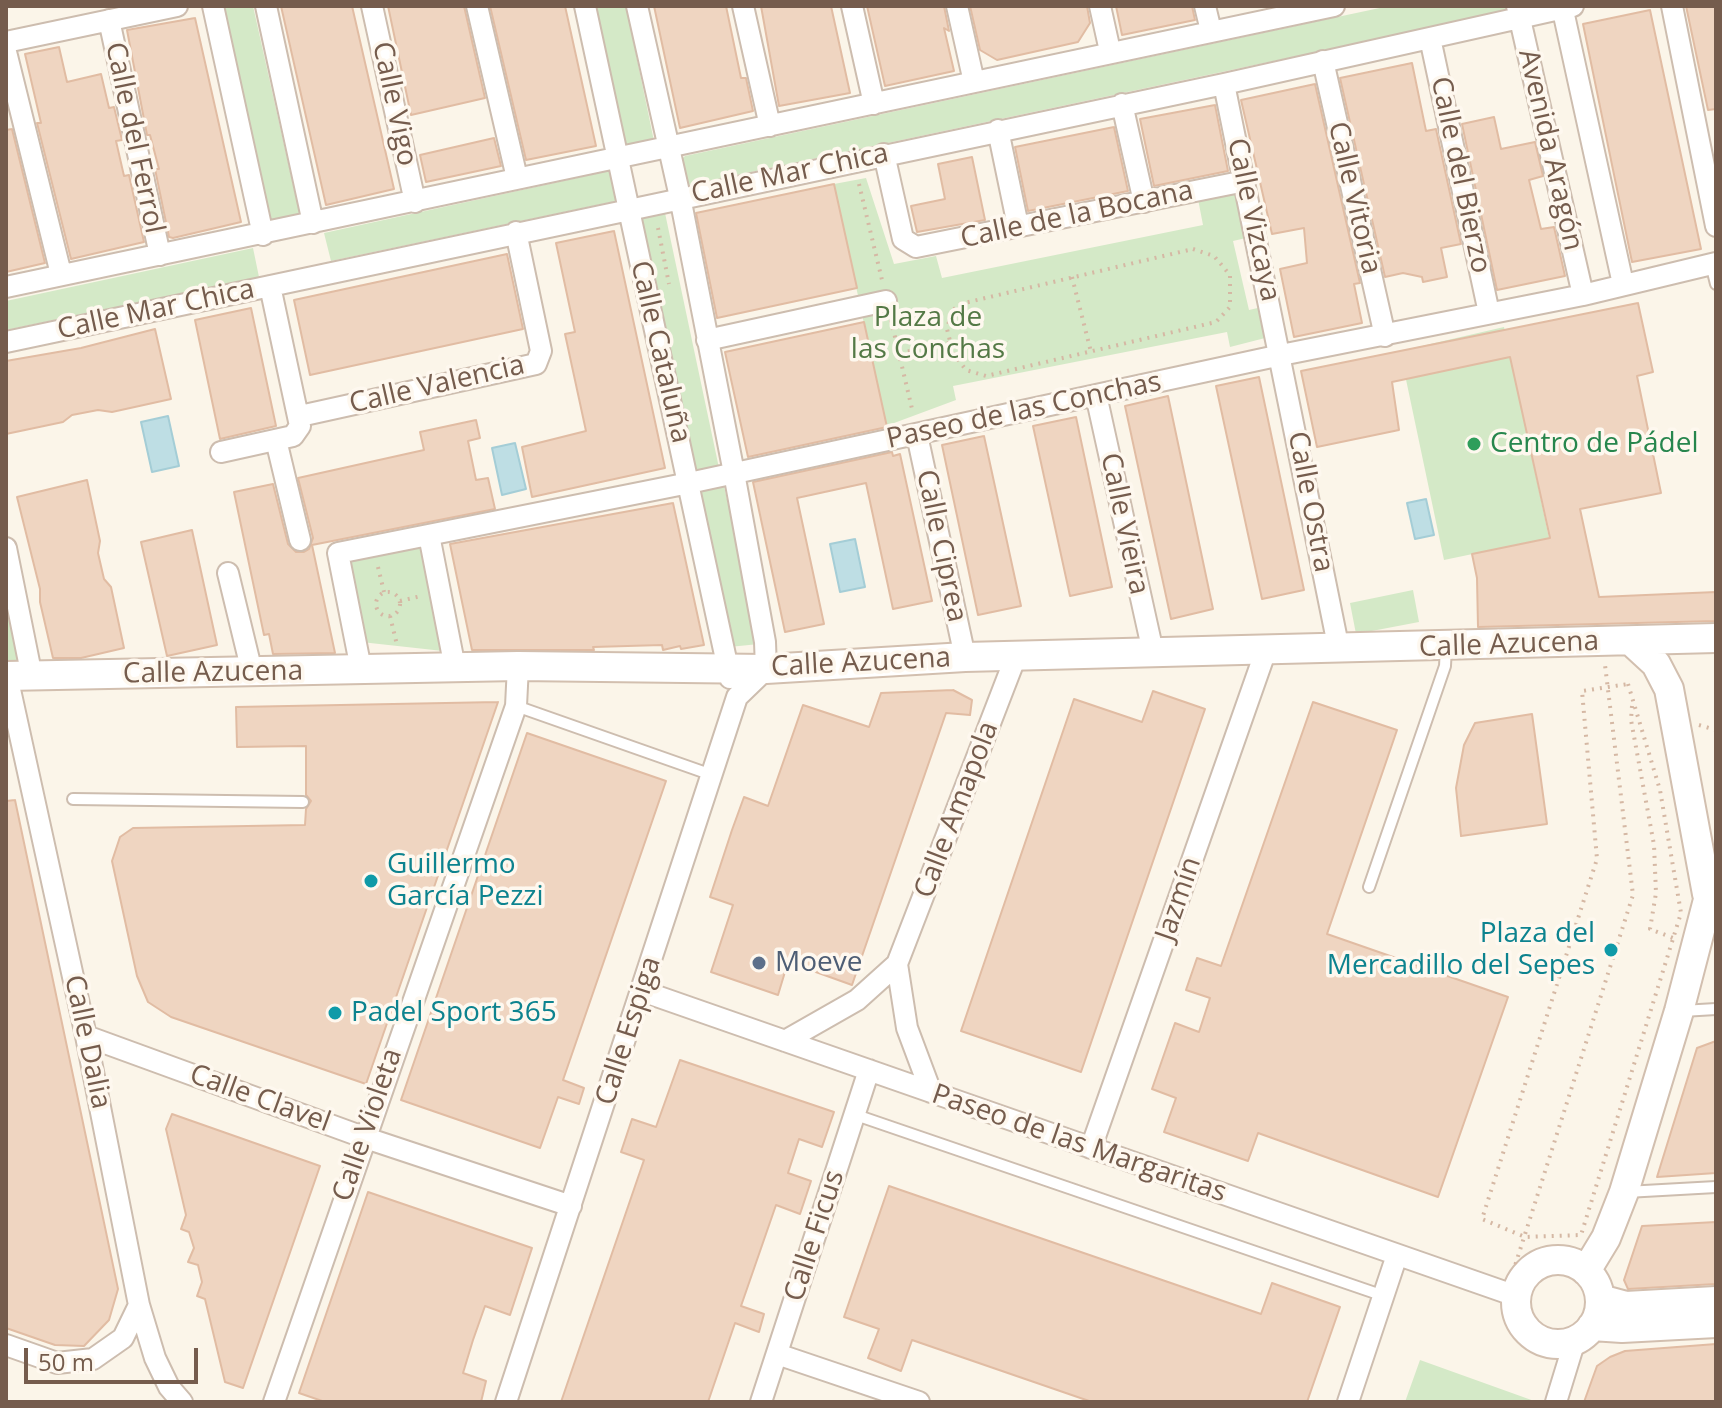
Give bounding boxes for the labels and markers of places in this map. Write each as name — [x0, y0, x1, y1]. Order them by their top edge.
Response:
place label: Centro de Pádel — [1490, 427, 1699, 461]
marker: Centro de Pádel — [1465, 435, 1483, 453]
place label: Guillermo García Pezzi — [387, 848, 544, 914]
marker: Guillermo García Pezzi — [362, 872, 380, 890]
place label: Plaza del Mercadillo del Sepes — [1327, 917, 1595, 983]
marker: Plaza del Mercadillo del Sepes — [1602, 941, 1620, 959]
place label: Moeve — [775, 946, 862, 980]
marker: Moeve — [750, 954, 768, 972]
place label: Padel Sport 365 — [351, 996, 557, 1030]
marker: Padel Sport 365 — [326, 1004, 344, 1022]

